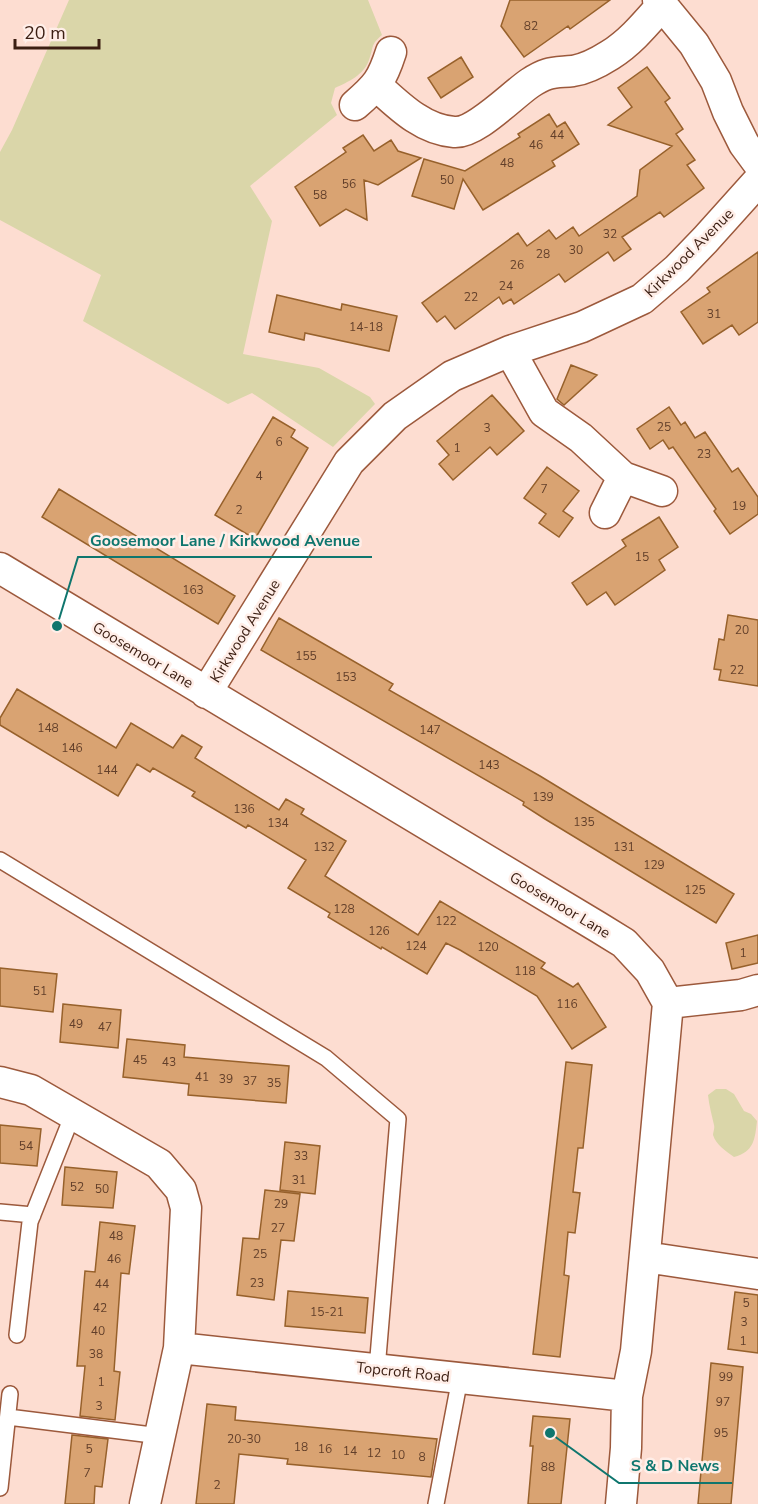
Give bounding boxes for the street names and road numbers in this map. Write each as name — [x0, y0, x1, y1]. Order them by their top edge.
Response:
street label: Kirkwood Avenue — [640, 204, 738, 302]
street label: Kirkwood Avenue — [205, 576, 285, 686]
street label: Goosemoor Lane — [89, 617, 197, 693]
street label: Goosemoor Lane — [506, 867, 614, 943]
street label: Topcroft Road — [355, 1357, 451, 1387]

